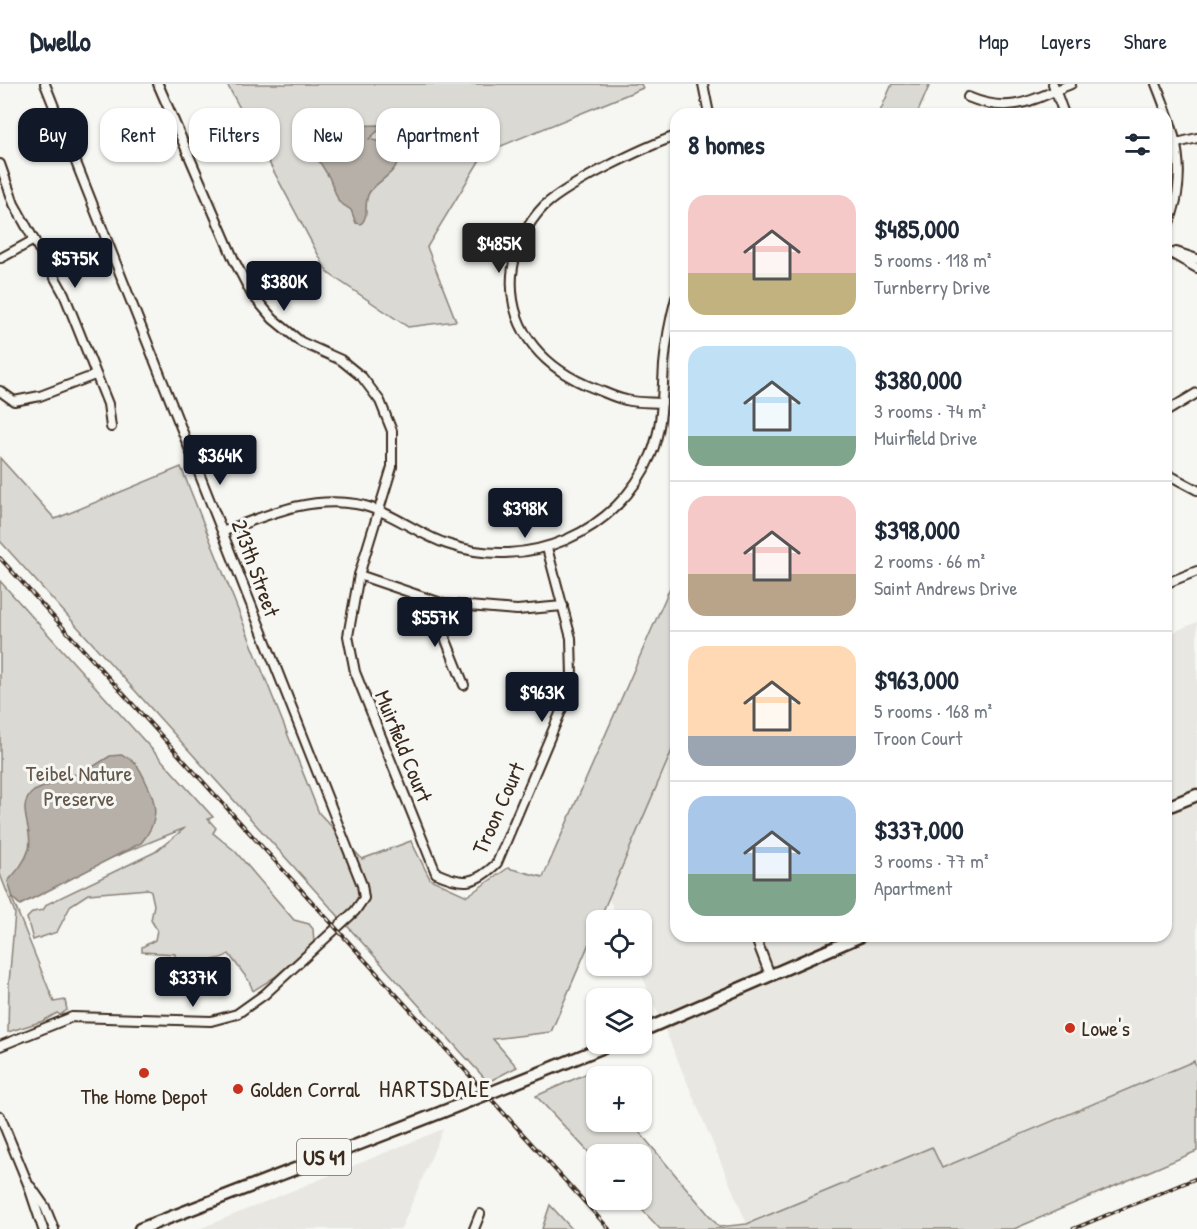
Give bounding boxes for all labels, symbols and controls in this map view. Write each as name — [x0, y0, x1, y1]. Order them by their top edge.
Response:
text: Dwello — [30, 22, 91, 60]
text: Map — [979, 27, 1008, 56]
text: Layers — [1041, 27, 1091, 56]
text: Share — [1124, 27, 1167, 56]
chip: Buy — [18, 108, 88, 162]
chip: Rent — [100, 108, 177, 162]
chip: Filters — [189, 108, 280, 162]
chip: New — [292, 108, 364, 162]
chip: Apartment — [376, 108, 500, 162]
text: 8 homes — [688, 127, 765, 162]
icon: filters — [1121, 128, 1154, 161]
text: $485,000 — [874, 211, 959, 246]
icon: home — [736, 219, 808, 291]
pin: $485K — [457, 223, 541, 274]
text: $485K — [476, 229, 522, 256]
pin: $575K — [33, 238, 117, 289]
text: $575K — [51, 244, 99, 271]
text: 5 rooms · 118 m² — [874, 246, 991, 273]
pin: $380K — [242, 261, 326, 312]
text: $380K — [260, 267, 308, 294]
text: Turnberry Drive — [874, 273, 990, 300]
text: $380,000 — [874, 362, 962, 397]
icon: home — [736, 370, 808, 442]
text: 3 rooms · 74 m² — [874, 397, 986, 424]
text: Muirfield Drive — [874, 424, 977, 451]
pin: $364K — [178, 435, 262, 486]
text: $364K — [197, 441, 243, 468]
pin: $398K — [483, 488, 567, 539]
text: $398K — [502, 494, 548, 521]
text: $398,000 — [874, 512, 960, 547]
street label: 213th Street — [225, 515, 288, 621]
icon: home — [736, 520, 808, 592]
text: 2 rooms · 66 m² — [874, 547, 985, 574]
text: Saint Andrews Drive — [874, 574, 1017, 601]
pin: $557K — [393, 597, 477, 648]
text: $557K — [411, 603, 459, 630]
text: $963,000 — [874, 662, 959, 697]
icon: home — [736, 670, 808, 742]
pin: $963K — [500, 672, 584, 723]
text: $963K — [520, 678, 564, 705]
street label: Muirfield Court — [368, 686, 440, 807]
text: 5 rooms · 168 m² — [874, 697, 992, 724]
text: Troon Court — [874, 724, 962, 751]
street label: Troon Court — [465, 757, 532, 859]
park label: Teibel Nature Preserve — [26, 758, 133, 813]
text: $337,000 — [874, 812, 964, 847]
icon: home — [736, 820, 808, 892]
text: 3 rooms · 77 m² — [874, 847, 988, 874]
text: Apartment — [874, 874, 952, 901]
map controls — [586, 910, 652, 1210]
button: locate — [586, 910, 652, 976]
pin: $337K — [151, 957, 235, 1008]
text: $337K — [169, 963, 217, 990]
button: layers — [586, 988, 652, 1054]
place label: Lowe's — [1082, 1013, 1130, 1043]
marker: Lowe's — [1063, 1021, 1077, 1035]
marker: The Home Depot — [137, 1066, 151, 1080]
button: + — [586, 1066, 652, 1132]
district label: HARTSDALE — [379, 1072, 491, 1104]
place label: Golden Corral — [250, 1074, 360, 1104]
place label: The Home Depot — [81, 1081, 208, 1111]
marker: Golden Corral — [231, 1082, 245, 1096]
road number: US 41 — [297, 1139, 351, 1175]
button: − — [586, 1144, 652, 1210]

